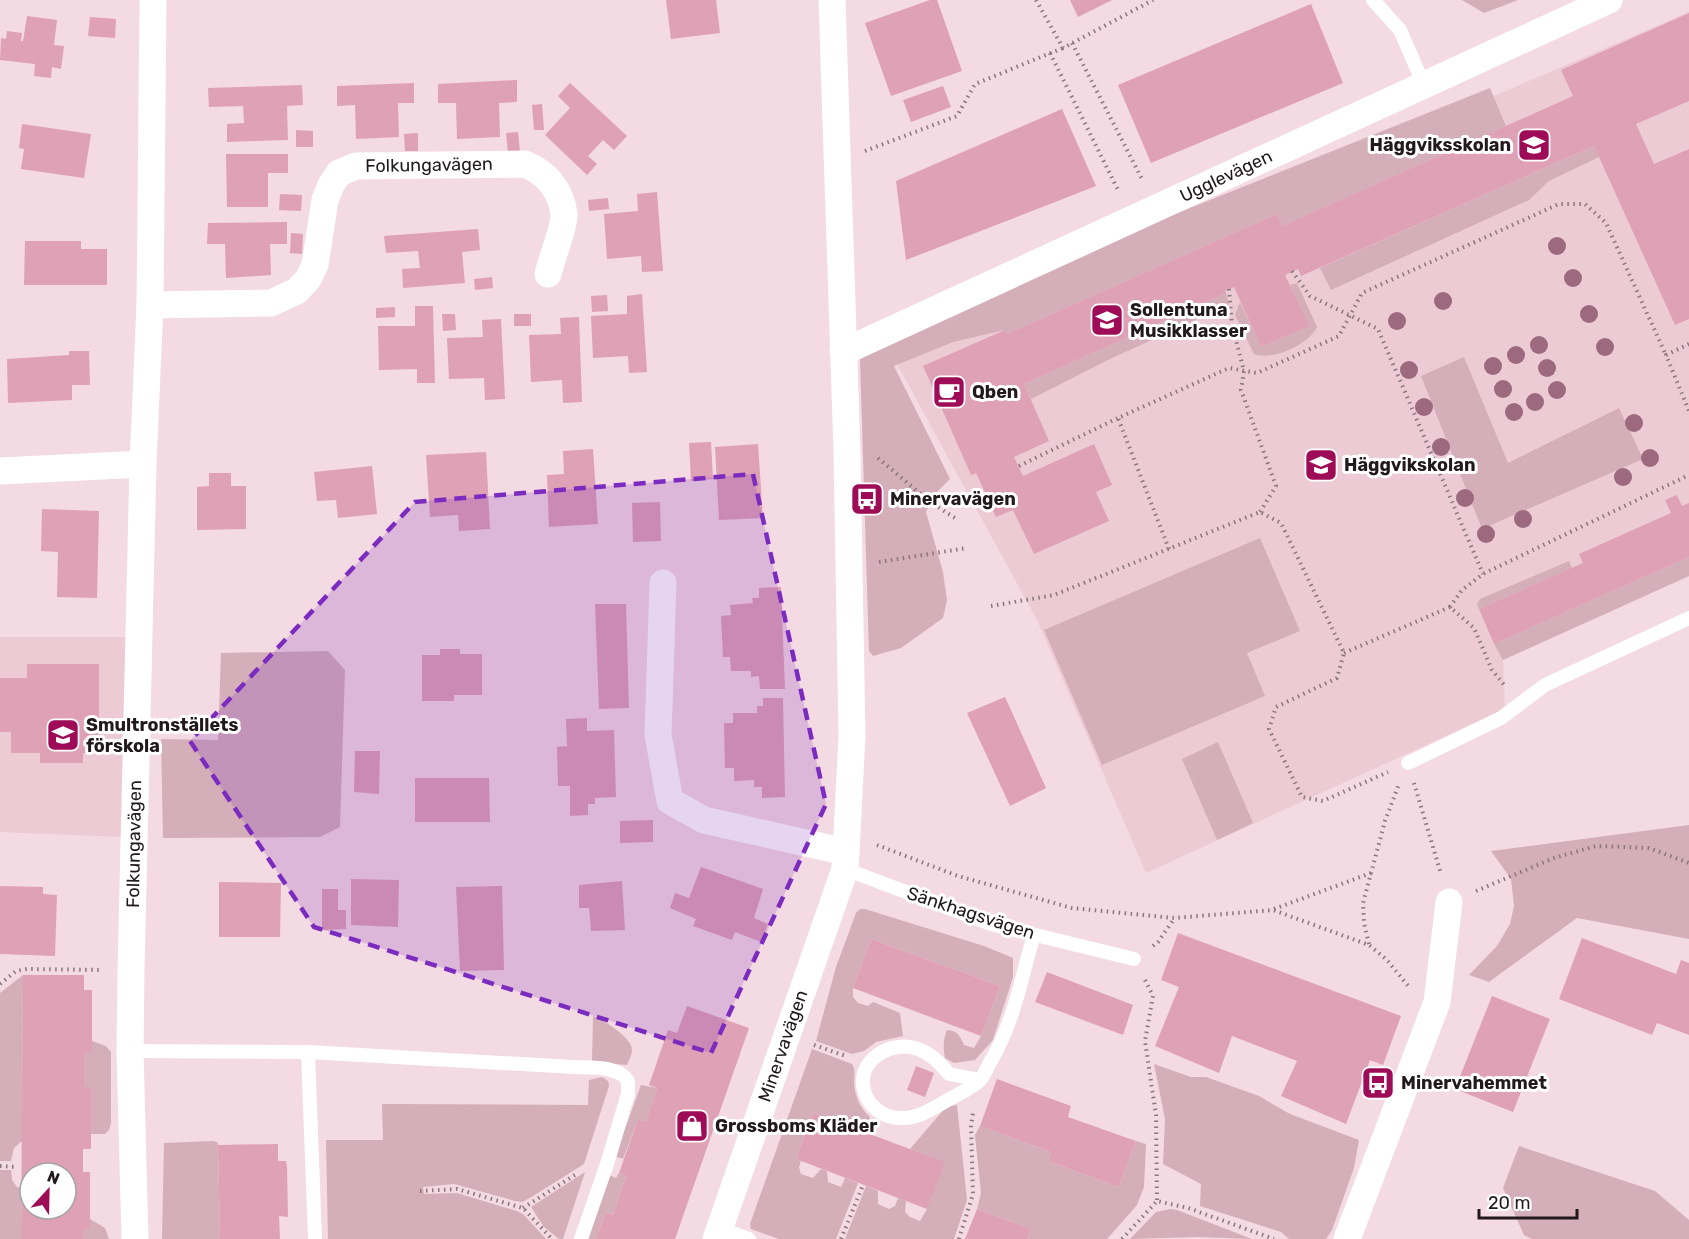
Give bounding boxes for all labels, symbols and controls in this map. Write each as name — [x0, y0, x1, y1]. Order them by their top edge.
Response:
school or university icon: Häggviksskolan — [1516, 127, 1552, 163]
place label: Häggviksskolan — [1370, 134, 1511, 156]
street label: Ugglevägen — [1176, 145, 1276, 207]
street label: Folkungavägen — [365, 153, 493, 177]
place label: Sollentuna Musikklasser — [1130, 299, 1247, 342]
school or university icon: Sollentuna Musikklasser — [1089, 302, 1125, 338]
cafe icon: Qben — [931, 374, 967, 410]
place label: Qben — [972, 381, 1018, 403]
school or university icon: Häggvikskolan — [1303, 447, 1339, 483]
place label: Häggvikskolan — [1344, 454, 1475, 476]
bus stop icon: Minervavägen — [849, 481, 885, 517]
place label: Minervavägen — [890, 488, 1016, 510]
place label: Smultronställets förskola — [86, 714, 238, 757]
school or university icon: Smultronställets förskola — [45, 717, 81, 753]
street label: Folkungavägen — [122, 780, 146, 908]
street label: Sänkhagsvägen — [904, 882, 1038, 944]
street label: Minervavägen — [754, 987, 812, 1105]
bus stop icon: Minervahemmet — [1360, 1065, 1396, 1101]
place label: Minervahemmet — [1401, 1072, 1547, 1094]
shop icon: Grossboms Kläder — [674, 1108, 710, 1144]
place label: Grossboms Kläder — [715, 1115, 878, 1137]
north arrow — [18, 1161, 78, 1221]
text: N — [45, 1167, 62, 1189]
scale bar — [1479, 1182, 1576, 1220]
text: 20 m — [1488, 1192, 1530, 1214]

